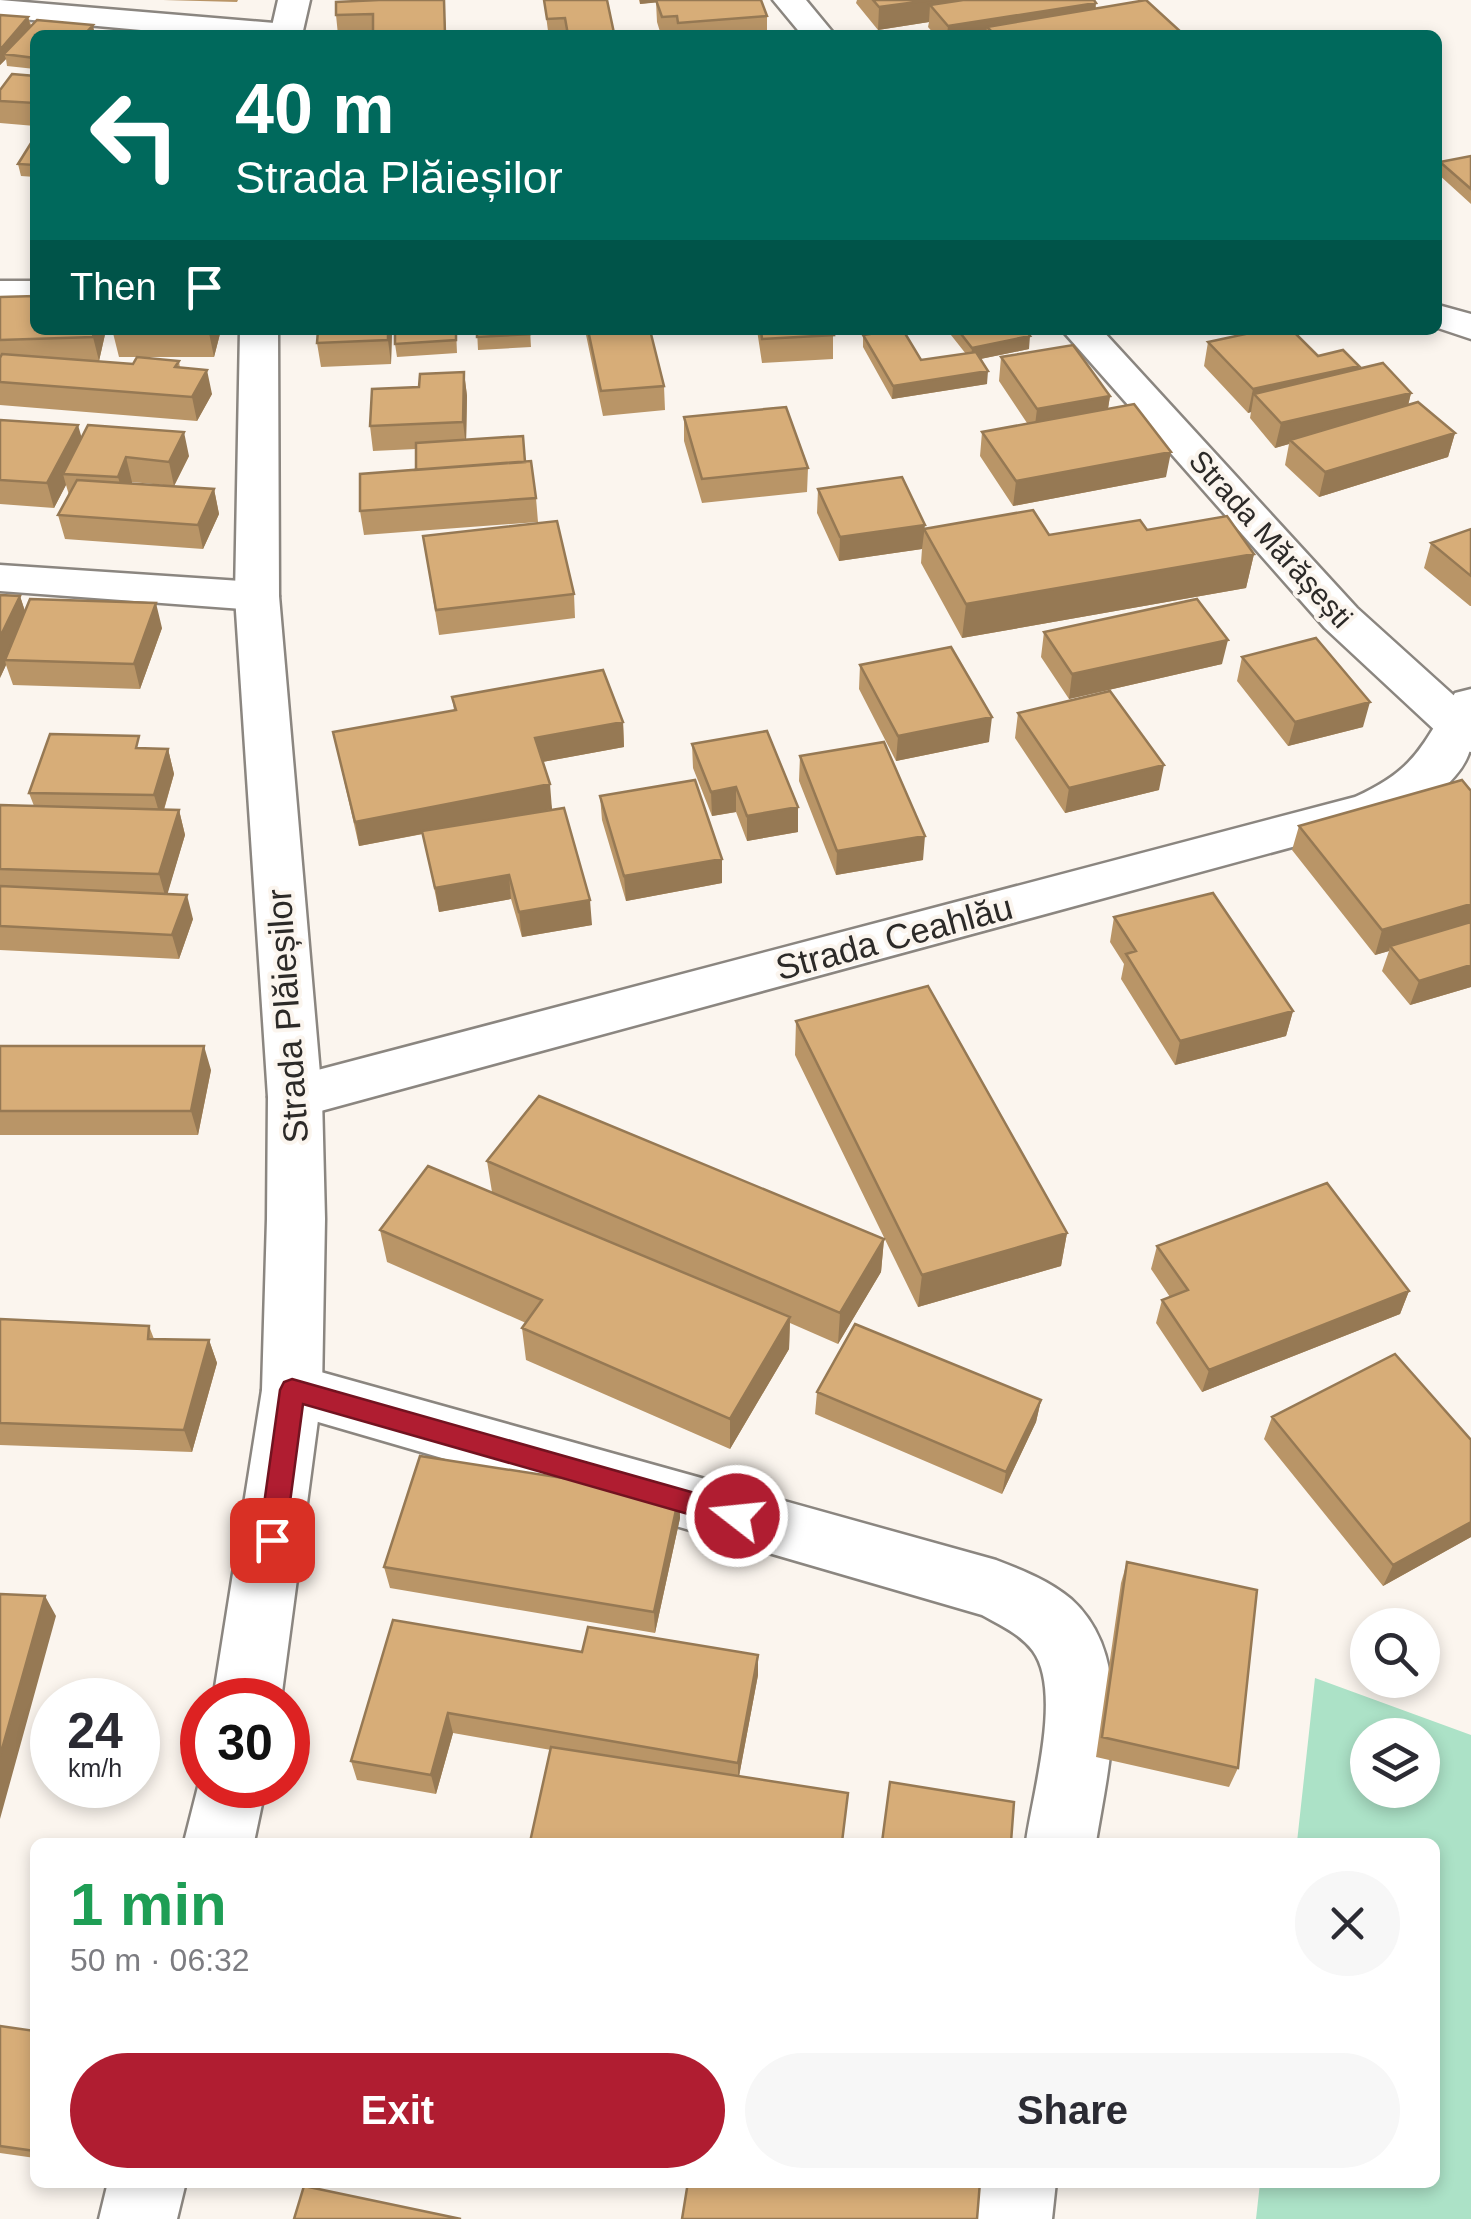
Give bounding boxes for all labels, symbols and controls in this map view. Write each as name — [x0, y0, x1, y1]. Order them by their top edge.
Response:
icon: left — [70, 70, 200, 200]
text: 40 m — [235, 70, 395, 148]
text: Strada Plăieșilor — [235, 152, 563, 203]
icon: arrive — [177, 260, 232, 315]
text: Then — [70, 266, 157, 308]
street label: Strada Mărășești — [1183, 444, 1359, 634]
street label: Strada Plăieșilor — [259, 887, 315, 1144]
street label: Strada Ceahlău — [771, 887, 1017, 987]
position arrow — [685, 1464, 789, 1568]
pin — [230, 1498, 315, 1583]
icon: arrive — [245, 1513, 300, 1568]
map controls — [1350, 1608, 1440, 1808]
button: search — [1350, 1608, 1440, 1698]
speed limit sign: 30 — [180, 1678, 310, 1808]
text: 24 — [67, 1703, 123, 1759]
button: layers — [1350, 1718, 1440, 1808]
text: km/h — [68, 1754, 122, 1782]
text: 1 min — [70, 1871, 227, 1938]
button: close — [1295, 1871, 1400, 1976]
text: 50 m · 06:32 — [70, 1942, 250, 1978]
button: Exit — [70, 2053, 725, 2168]
button: Share — [745, 2053, 1400, 2168]

